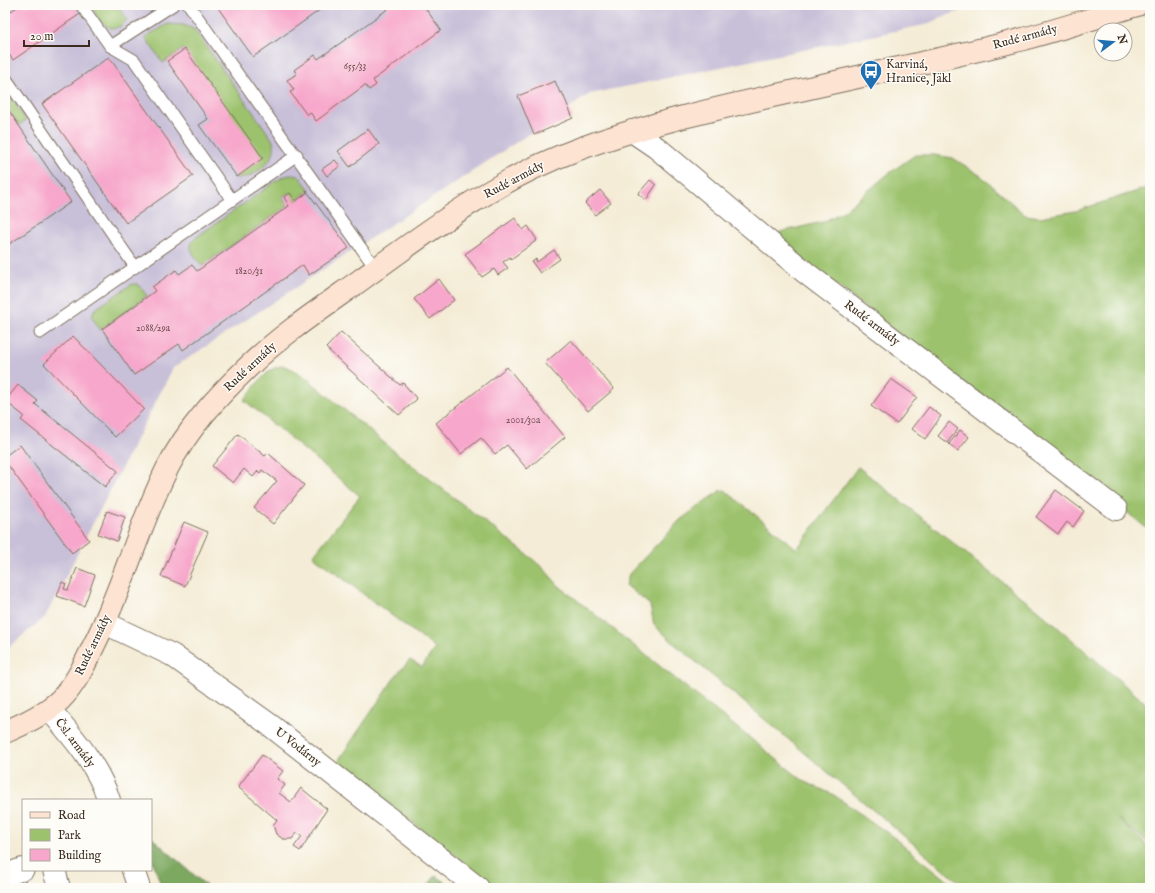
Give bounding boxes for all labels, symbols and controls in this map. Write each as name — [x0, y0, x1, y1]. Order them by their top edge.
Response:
street label: Rudé armády — [991, 21, 1059, 53]
scale bar — [24, 22, 89, 48]
north arrow — [1093, 22, 1133, 62]
text: 20 m — [30, 29, 53, 44]
text: N — [1113, 32, 1130, 46]
place label: Karviná, Hranice, Jäkl — [886, 57, 952, 87]
bus stop icon: Karviná, Hranice, Jäkl — [858, 58, 884, 91]
house number: 655/33 — [344, 60, 366, 73]
street label: Rudé armády — [481, 158, 547, 202]
house number: 1820/31 — [235, 265, 263, 278]
street label: Rudé armády — [841, 297, 903, 349]
house number: 2088/29a — [136, 322, 171, 335]
street label: Rudé armády — [221, 339, 279, 395]
house number: 2001/30a — [506, 414, 541, 427]
street label: Rudé armády — [72, 612, 114, 678]
street label: Čsl. armády — [52, 715, 99, 771]
street label: U Vodárny — [272, 724, 324, 770]
legend — [22, 799, 152, 871]
text: Road — [58, 808, 86, 823]
text: Park — [58, 828, 81, 843]
text: Building — [58, 848, 102, 863]

